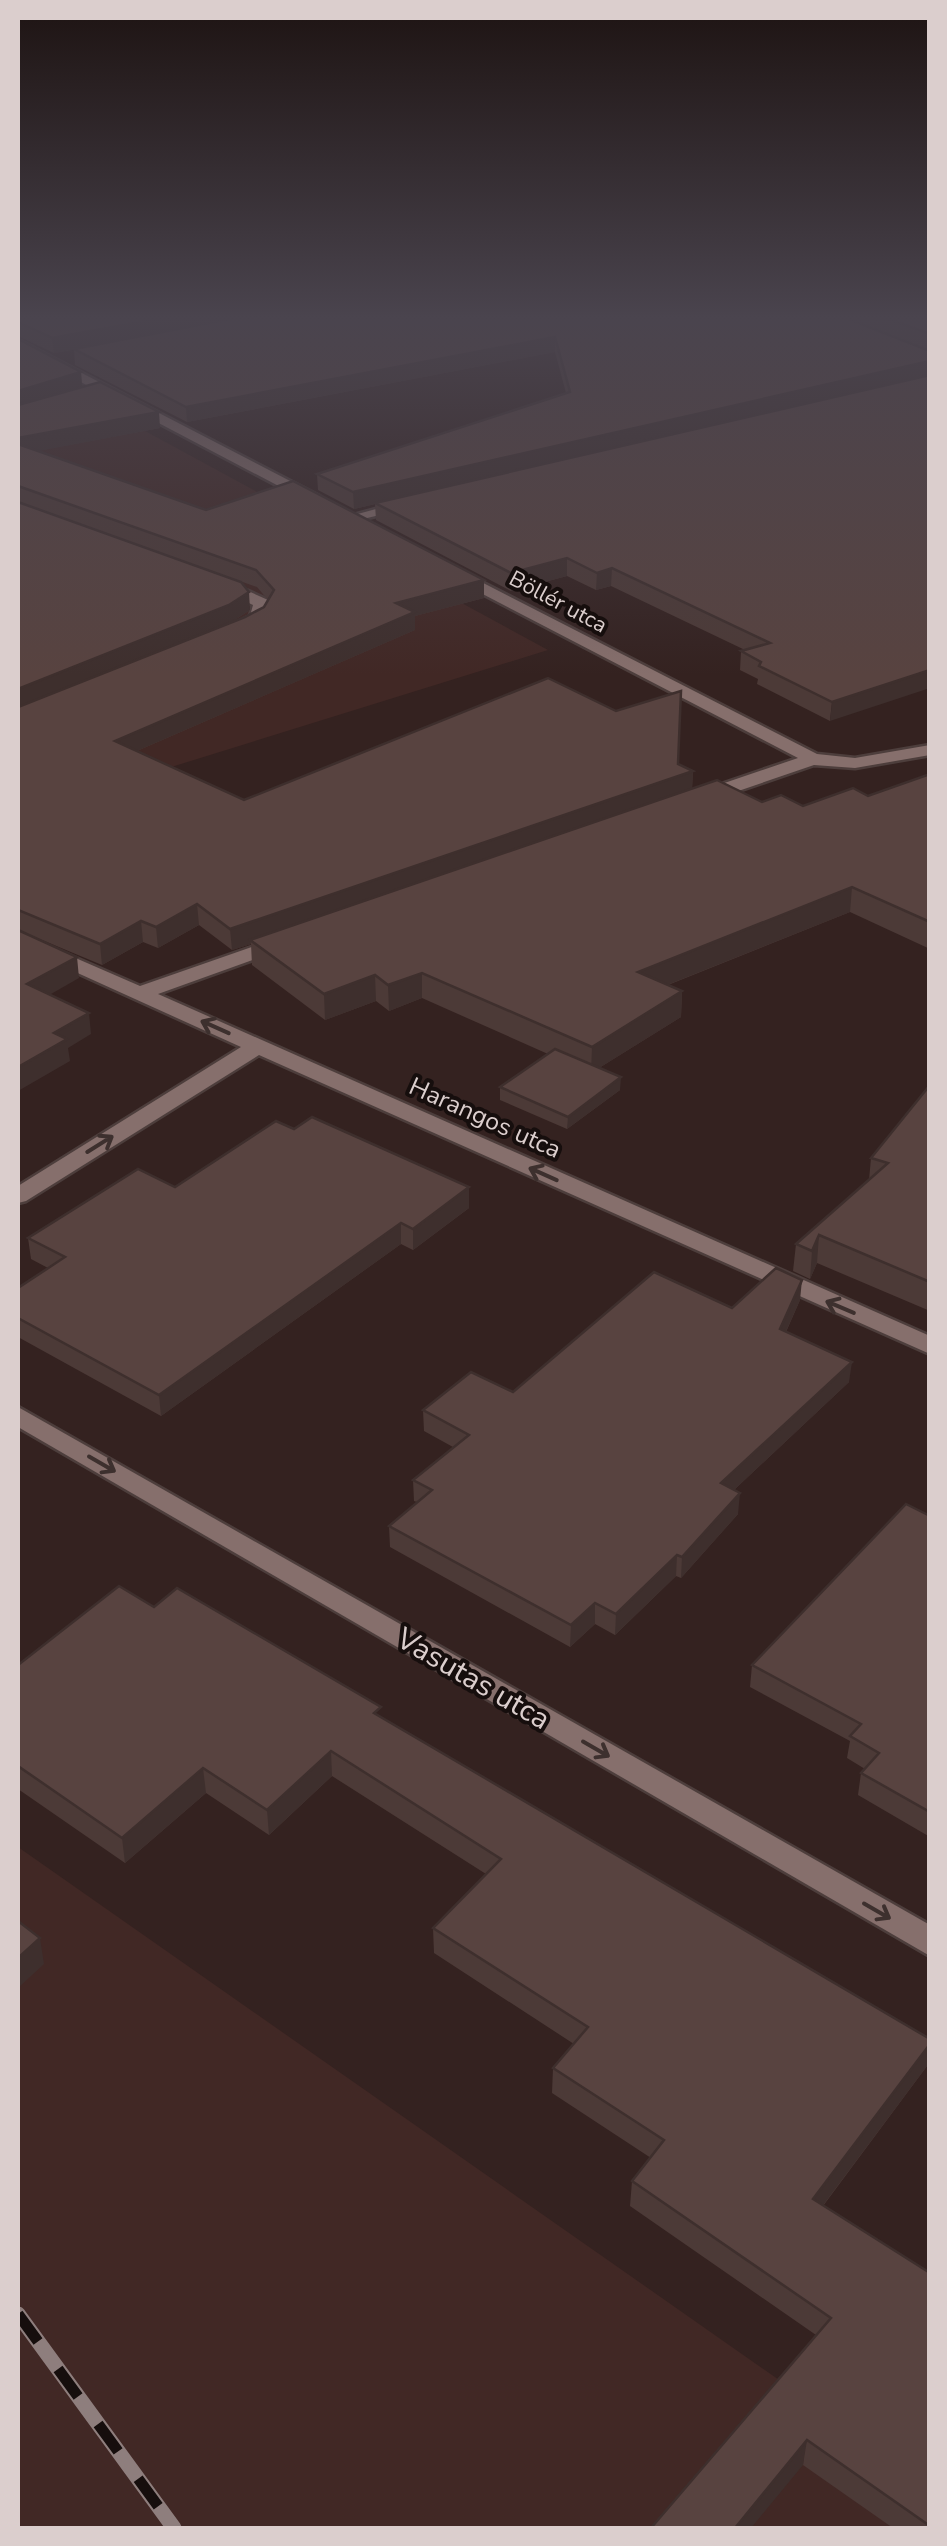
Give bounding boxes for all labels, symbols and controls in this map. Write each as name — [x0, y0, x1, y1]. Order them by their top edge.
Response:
street label: Böllér utca — [504, 564, 612, 640]
one-way arrow — [201, 1016, 231, 1035]
street label: Harangos utca — [404, 1069, 566, 1167]
one-way arrow — [85, 1134, 114, 1155]
one-way arrow — [529, 1164, 559, 1183]
one-way arrow — [825, 1297, 856, 1315]
one-way arrow — [87, 1455, 116, 1475]
street label: Vasutas utca — [388, 1618, 558, 1740]
one-way arrow — [581, 1739, 610, 1759]
one-way arrow — [862, 1902, 891, 1922]

